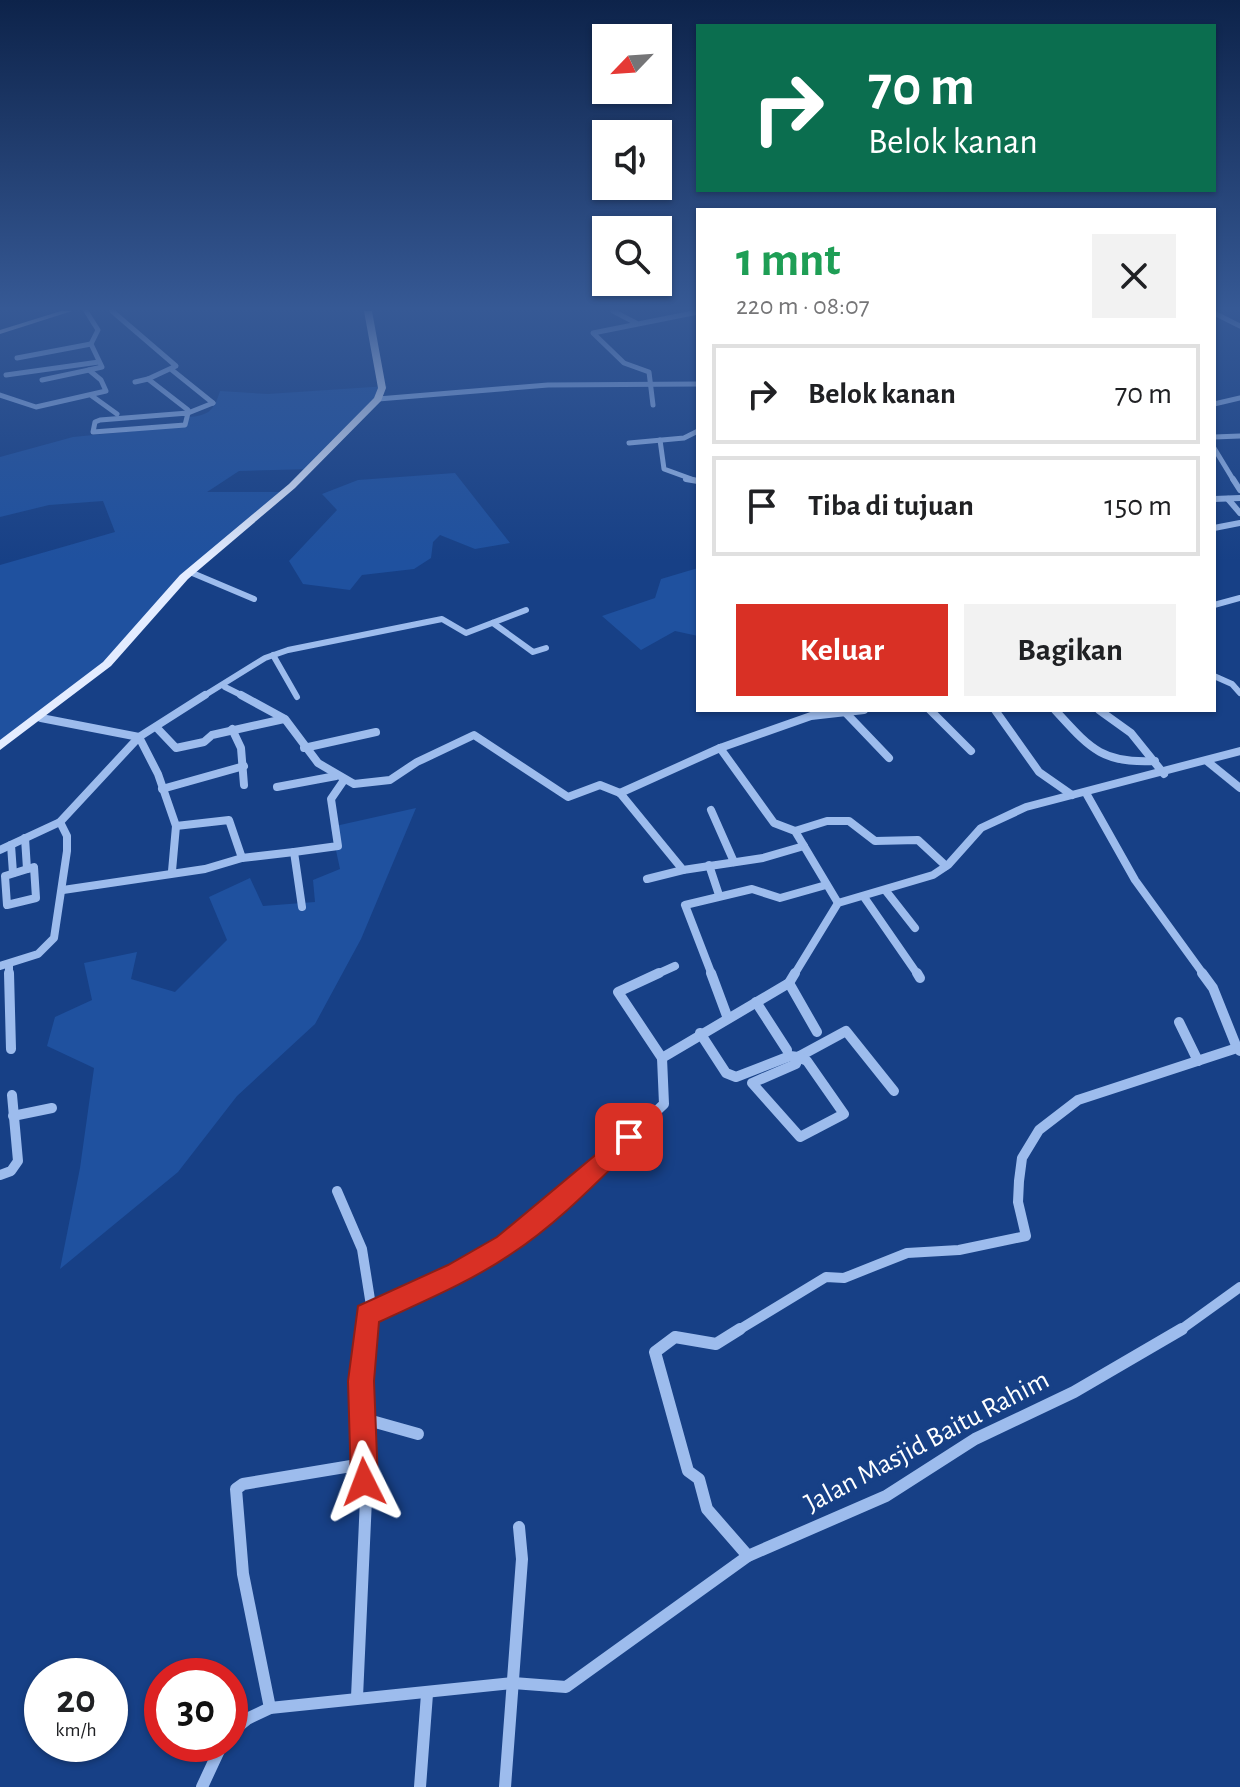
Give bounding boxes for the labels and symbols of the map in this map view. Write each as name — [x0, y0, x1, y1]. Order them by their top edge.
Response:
north arrow — [592, 24, 672, 104]
pin — [595, 1103, 663, 1171]
street label: Jalan Masjid Baitu Rahim — [800, 1365, 1054, 1518]
position arrow — [322, 1440, 406, 1524]
speed limit sign: 30 — [144, 1658, 248, 1762]

